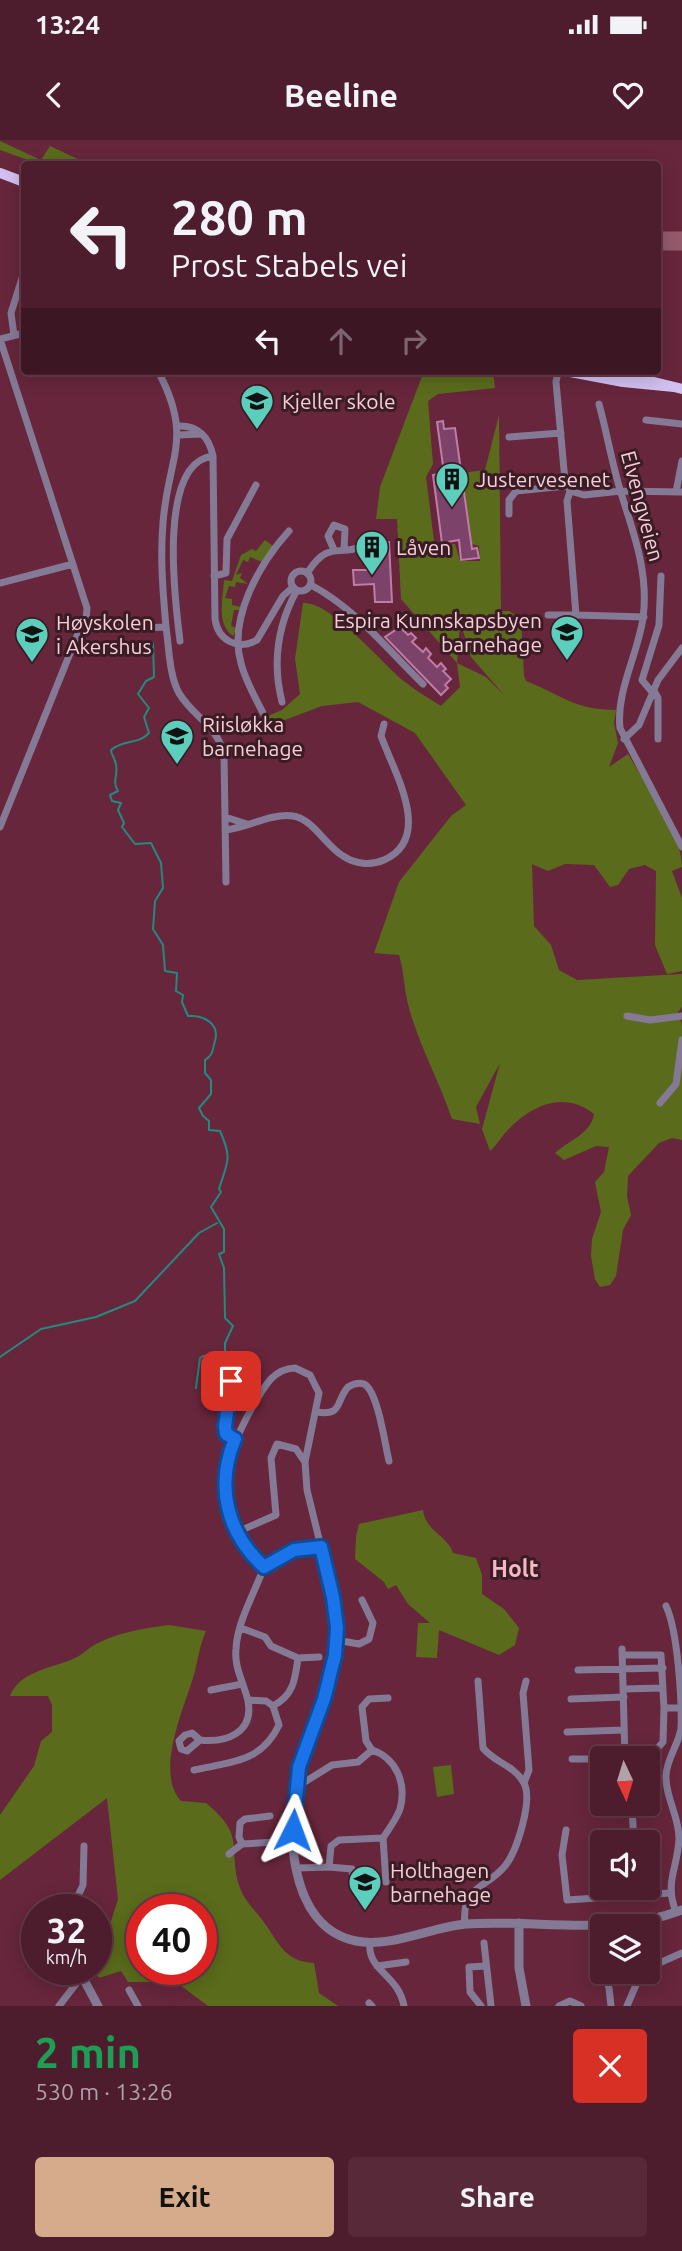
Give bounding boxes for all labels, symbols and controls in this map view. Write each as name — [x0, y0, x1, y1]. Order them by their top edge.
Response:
text: 13:24 — [35, 10, 100, 39]
icon: back — [35, 76, 73, 114]
icon: heart — [609, 76, 647, 114]
text: Beeline — [284, 77, 398, 113]
icon: left — [56, 189, 147, 280]
text: 280 m — [171, 189, 308, 244]
text: Prost Stabels vei — [171, 247, 407, 283]
icon: left — [249, 322, 287, 360]
icon: ahead — [322, 322, 360, 360]
icon: right — [395, 322, 433, 360]
school or university icon: Kjeller skole — [238, 382, 276, 431]
place label: Kjeller skole — [282, 389, 396, 413]
street label: Elvengveien — [617, 448, 669, 564]
building icon: Justervesenet — [433, 460, 471, 509]
place label: Justervesenet — [476, 467, 610, 491]
building icon: Låven — [353, 528, 391, 577]
place label: Låven — [396, 535, 451, 559]
place label: Espira Kunnskapsbyen barnehage — [334, 608, 542, 656]
place label: Høyskolen i Akershus — [56, 610, 154, 658]
school or university icon: Espira Kunnskapsbyen barnehage — [548, 613, 586, 662]
school or university icon: Høyskolen i Akershus — [13, 615, 51, 664]
place label: Riisløkka barnehage — [202, 712, 303, 760]
school or university icon: Riisløkka barnehage — [158, 717, 196, 766]
pin — [201, 1351, 261, 1411]
icon: arrive — [212, 1362, 250, 1400]
district label: Holt — [491, 1556, 539, 1581]
north arrow — [590, 1746, 660, 1816]
map controls — [590, 1746, 660, 1984]
position arrow — [256, 1793, 330, 1867]
button: sound — [590, 1830, 660, 1900]
place label: Holthagen barnehage — [390, 1858, 491, 1906]
school or university icon: Holthagen barnehage — [346, 1863, 384, 1912]
speed limit sign: 40 — [126, 1894, 217, 1985]
text: 32 — [47, 1910, 86, 1950]
button: layers — [590, 1914, 660, 1984]
text: km/h — [46, 1947, 87, 1967]
text: 2 min — [35, 2029, 141, 2076]
button: close — [573, 2029, 647, 2103]
text: 530 m · 13:26 — [35, 2079, 173, 2104]
button: Exit — [35, 2157, 334, 2237]
button: Share — [348, 2157, 647, 2237]

